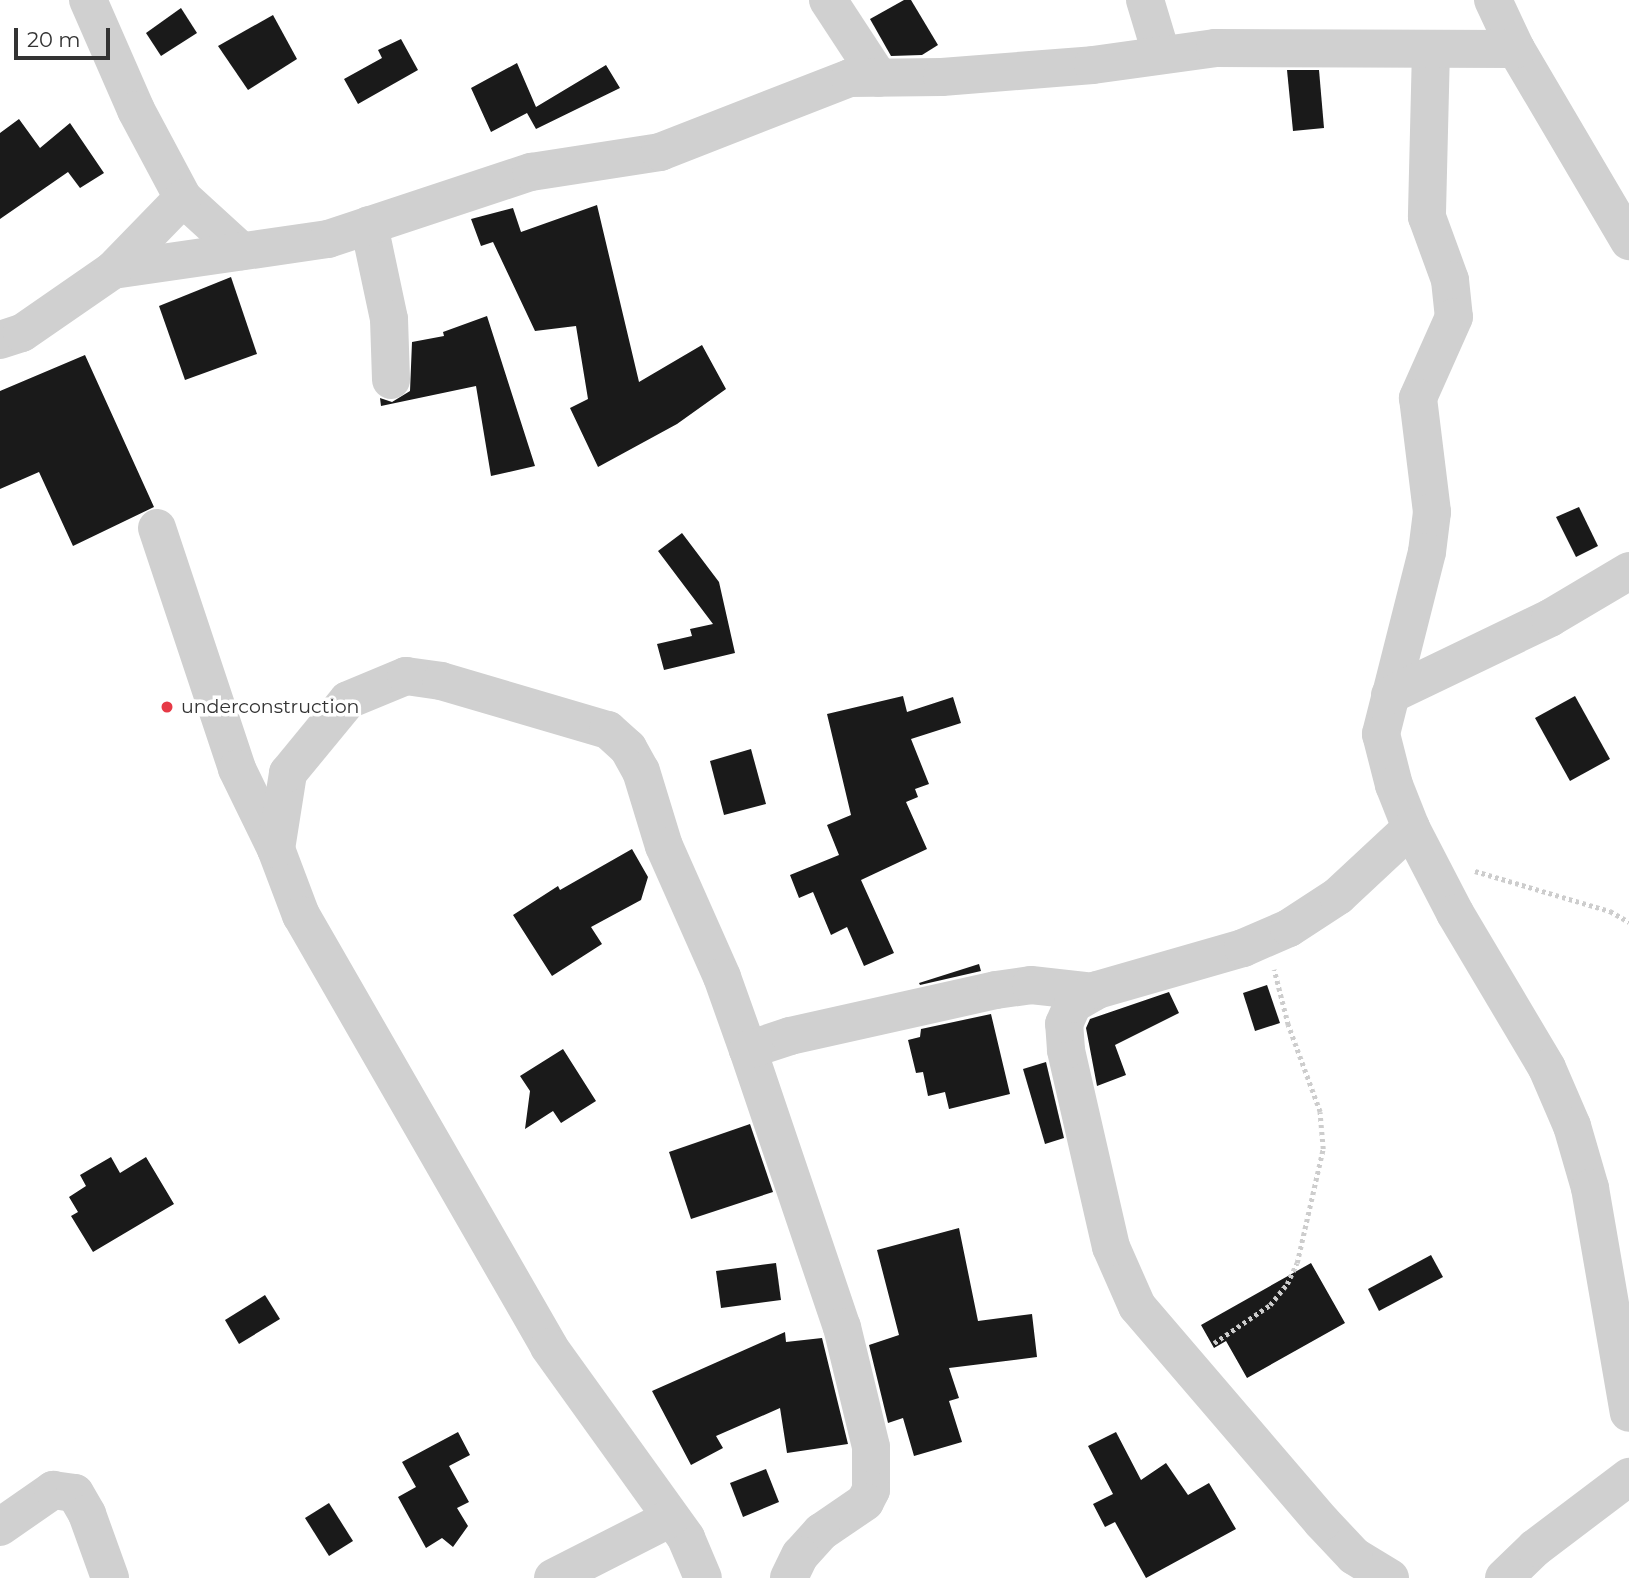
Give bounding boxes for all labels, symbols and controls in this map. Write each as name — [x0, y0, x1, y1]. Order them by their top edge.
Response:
scale bar — [18, 14, 114, 58]
text: 20 m — [27, 27, 81, 52]
place label: underconstruction — [181, 696, 359, 718]
marker: underconstruction — [159, 699, 175, 715]

